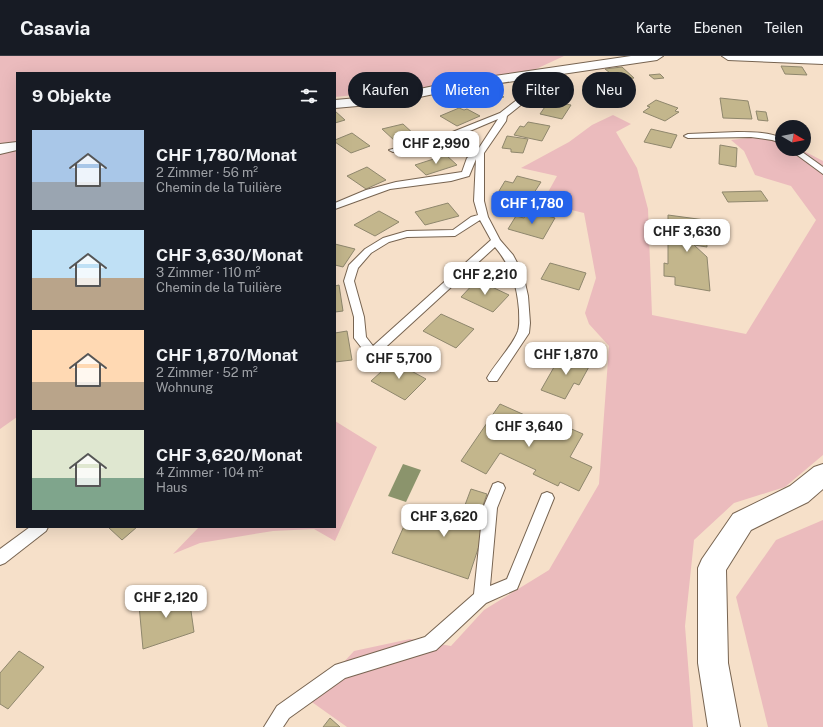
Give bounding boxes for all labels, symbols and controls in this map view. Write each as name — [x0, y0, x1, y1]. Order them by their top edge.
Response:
text: Casavia — [20, 17, 90, 39]
text: Karte — [636, 20, 671, 36]
text: Ebenen — [693, 20, 742, 36]
text: Teilen — [764, 20, 803, 36]
chip: Kaufen — [348, 72, 423, 108]
chip: Mieten — [431, 72, 504, 108]
chip: Filter — [512, 72, 574, 108]
chip: Neu — [582, 72, 636, 108]
icon: filters — [298, 85, 320, 107]
text: 9 Objekte — [32, 86, 111, 106]
north arrow — [775, 120, 811, 156]
map controls — [775, 120, 811, 156]
pin: CHF 2,990 — [390, 131, 482, 165]
text: CHF 2,990 — [402, 136, 470, 151]
text: CHF 1,780/Monat — [156, 145, 297, 165]
icon: home — [64, 146, 112, 194]
text: 2 Zimmer · 56 m² — [156, 165, 258, 180]
text: Chemin de la Tuilière — [156, 180, 282, 195]
pin: CHF 1,780 — [486, 191, 578, 225]
text: CHF 1,780 — [500, 196, 564, 211]
pin: CHF 3,630 — [641, 219, 733, 253]
text: CHF 3,630 — [653, 224, 721, 239]
text: CHF 3,630/Monat — [156, 245, 303, 265]
icon: home — [64, 246, 112, 294]
pin: CHF 2,210 — [439, 262, 531, 296]
text: 3 Zimmer · 110 m² — [156, 265, 261, 280]
text: CHF 2,210 — [453, 267, 517, 282]
text: Chemin de la Tuilière — [156, 280, 282, 295]
pin: CHF 1,870 — [520, 342, 612, 376]
text: CHF 1,870/Monat — [156, 345, 298, 365]
icon: home — [64, 346, 112, 394]
pin: CHF 5,700 — [353, 346, 445, 380]
text: CHF 1,870 — [534, 347, 598, 362]
text: CHF 5,700 — [366, 351, 432, 366]
text: 2 Zimmer · 52 m² — [156, 365, 258, 380]
text: Wohnung — [156, 380, 213, 395]
pin: CHF 3,640 — [483, 414, 575, 448]
text: CHF 3,640 — [495, 419, 563, 434]
text: CHF 3,620/Monat — [156, 445, 303, 465]
icon: home — [64, 446, 112, 494]
text: 4 Zimmer · 104 m² — [156, 465, 263, 480]
text: Haus — [156, 480, 187, 495]
pin: CHF 3,620 — [398, 504, 490, 538]
text: CHF 3,620 — [410, 509, 478, 524]
pin: CHF 2,120 — [120, 585, 212, 619]
text: CHF 2,120 — [134, 590, 198, 605]

